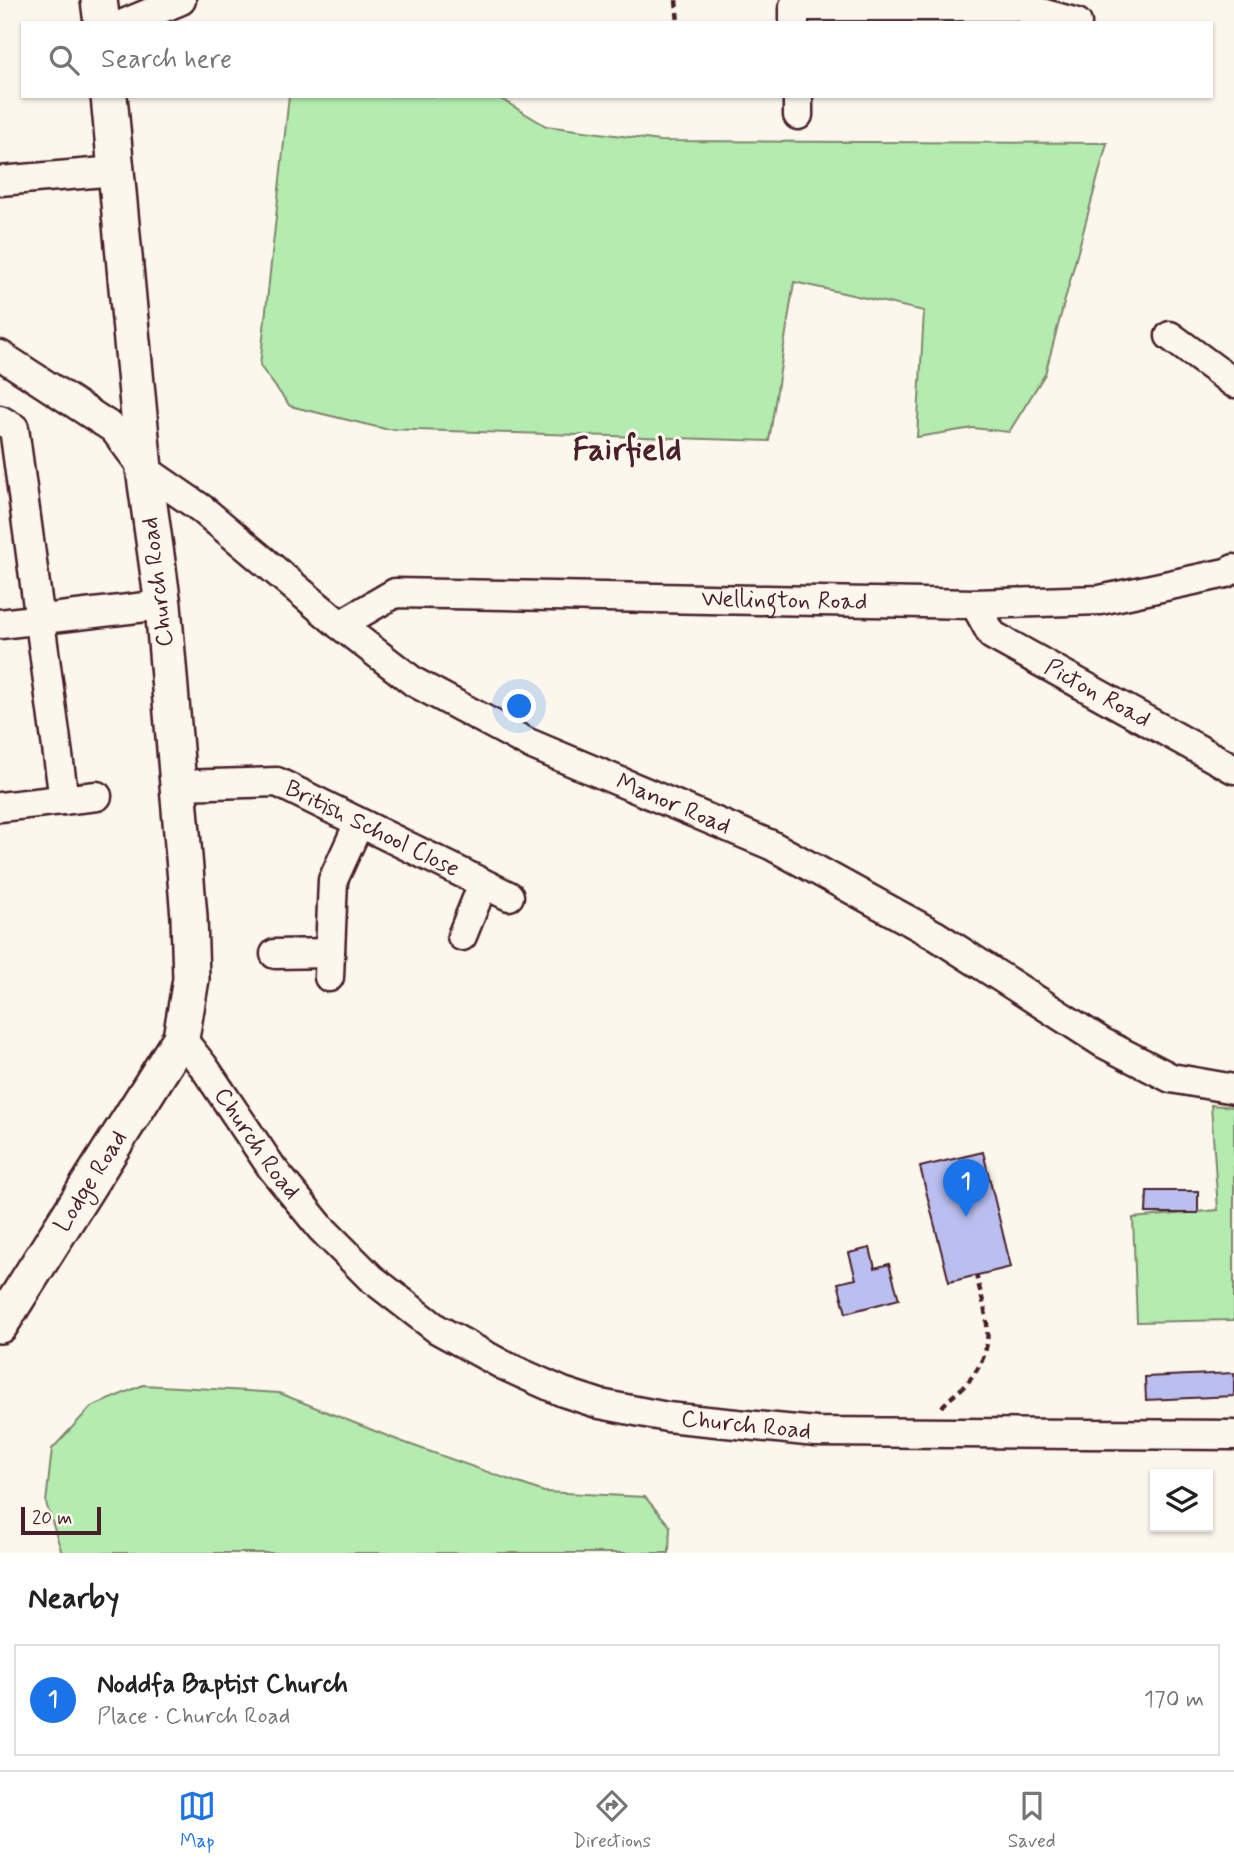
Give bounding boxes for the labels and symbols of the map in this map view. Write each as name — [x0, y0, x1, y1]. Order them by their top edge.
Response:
district label: Fairfield — [572, 429, 682, 471]
street label: Church Road — [135, 515, 181, 649]
street label: Wellington Road — [701, 583, 868, 619]
street label: Picton Road — [1039, 652, 1156, 735]
your location — [502, 689, 536, 723]
street label: Manor Road — [611, 766, 735, 842]
street label: British School Close — [280, 773, 465, 885]
street label: Church Road — [207, 1081, 307, 1206]
street label: Lodge Road — [47, 1125, 134, 1238]
pin: 1 — [943, 1159, 989, 1217]
street label: Church Road — [680, 1403, 813, 1447]
scale bar — [21, 1504, 102, 1536]

